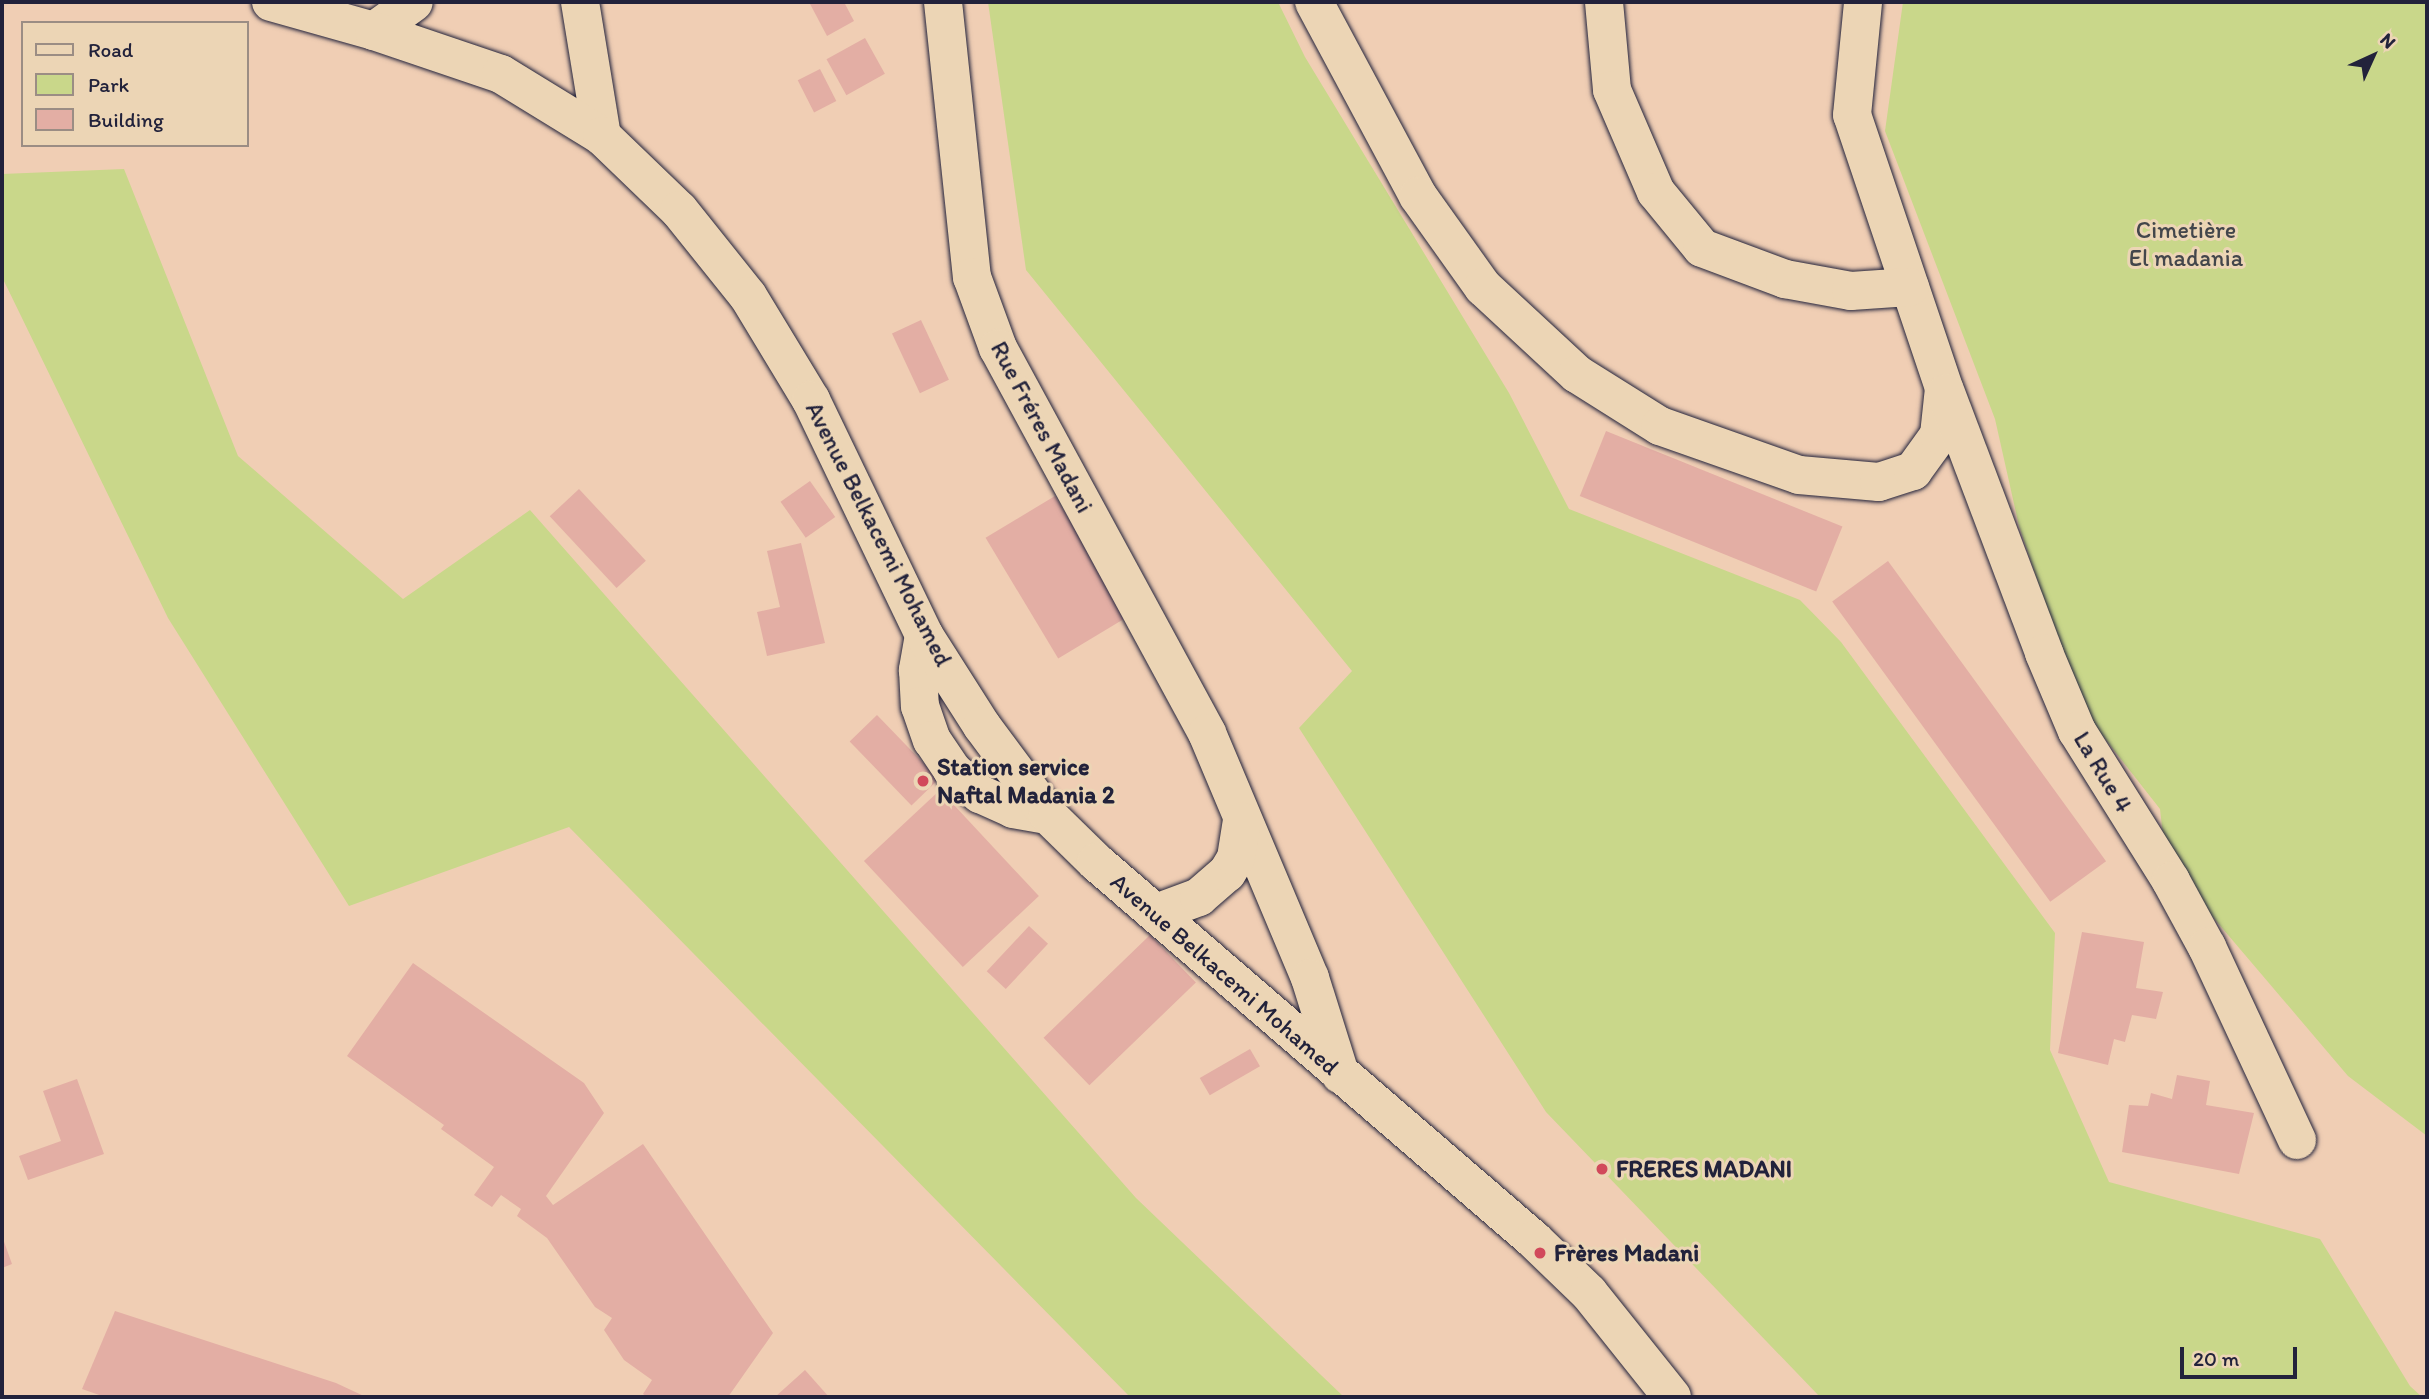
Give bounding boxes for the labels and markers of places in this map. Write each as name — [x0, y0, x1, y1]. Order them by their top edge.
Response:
place label: Station service Naftal Madania 2 — [937, 753, 1113, 809]
marker: Station service Naftal Madania 2 — [915, 773, 931, 789]
place label: FRERES MADANI — [1616, 1155, 1793, 1183]
marker: FRERES MADANI — [1594, 1161, 1610, 1177]
place label: Frères Madani — [1554, 1239, 1699, 1267]
marker: Frères Madani — [1532, 1245, 1548, 1261]

